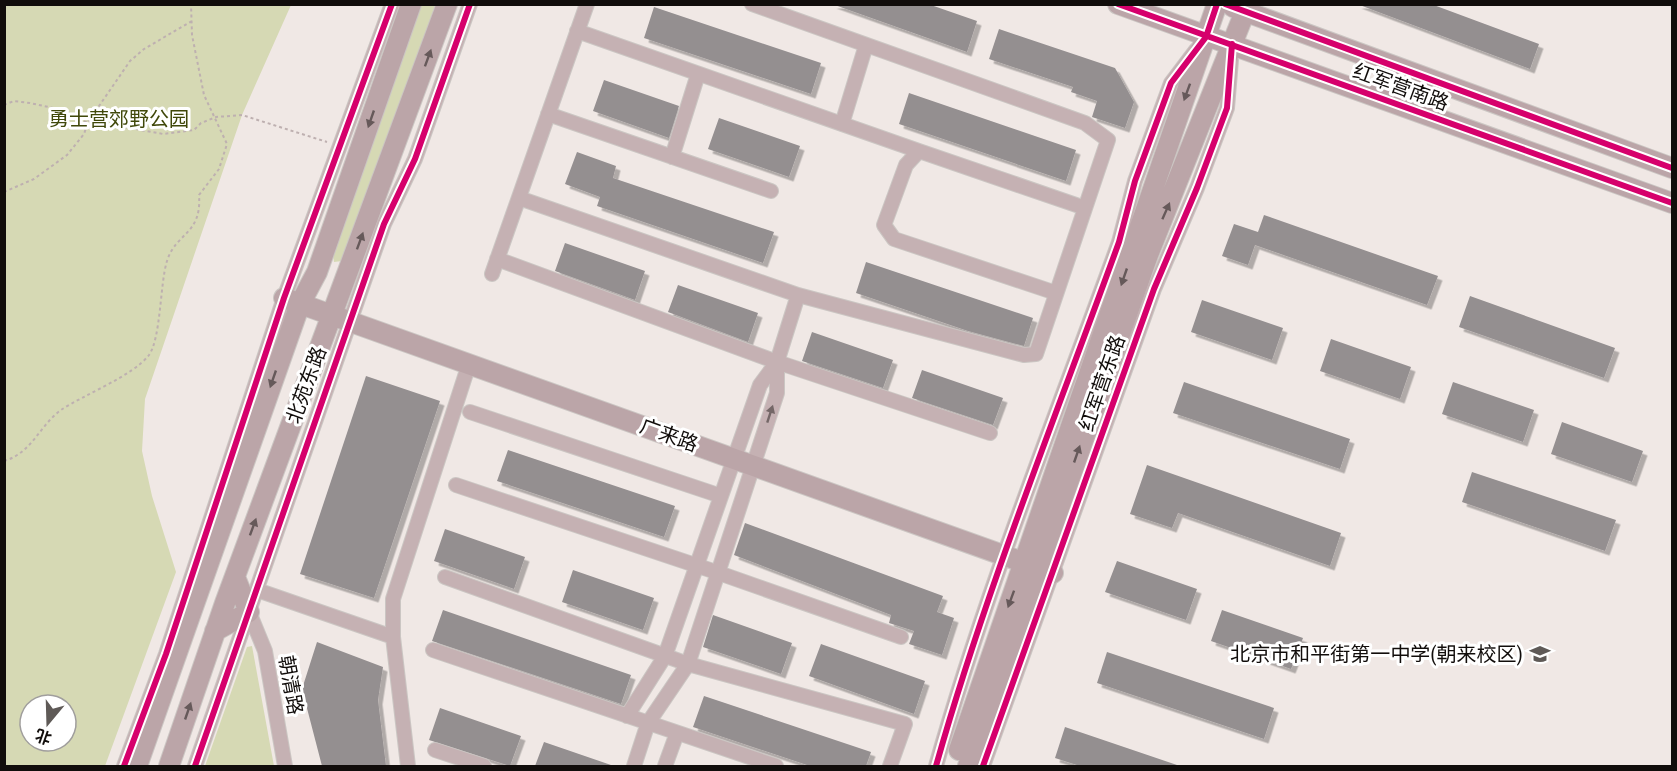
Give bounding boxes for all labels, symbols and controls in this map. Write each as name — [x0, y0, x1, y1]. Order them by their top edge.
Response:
one-way arrow — [423, 49, 433, 67]
street label: 红军营南路 — [1350, 59, 1452, 115]
one-way arrow — [1181, 83, 1191, 101]
park label: 勇士营郊野公园 — [49, 107, 189, 131]
one-way arrow — [365, 110, 375, 128]
one-way arrow — [1161, 203, 1170, 220]
one-way arrow — [355, 231, 365, 249]
one-way arrow — [1119, 268, 1129, 286]
street label: 红军营东路 — [1074, 332, 1130, 434]
street label: 北苑东路 — [281, 343, 331, 427]
one-way arrow — [268, 370, 278, 388]
one-way arrow — [765, 405, 775, 423]
street label: 广来路 — [637, 413, 701, 457]
one-way arrow — [1073, 445, 1083, 463]
one-way arrow — [248, 518, 258, 536]
one-way arrow — [1005, 590, 1015, 608]
place label: 北京市和平街第一中学(朝来校区) — [1230, 642, 1523, 666]
school or university icon: 北京市和平街第一中学(朝来校区) — [1528, 642, 1552, 666]
street label: 朝清路 — [274, 653, 308, 717]
north arrow — [18, 693, 78, 753]
one-way arrow — [183, 702, 193, 720]
text: 北 — [33, 725, 54, 748]

